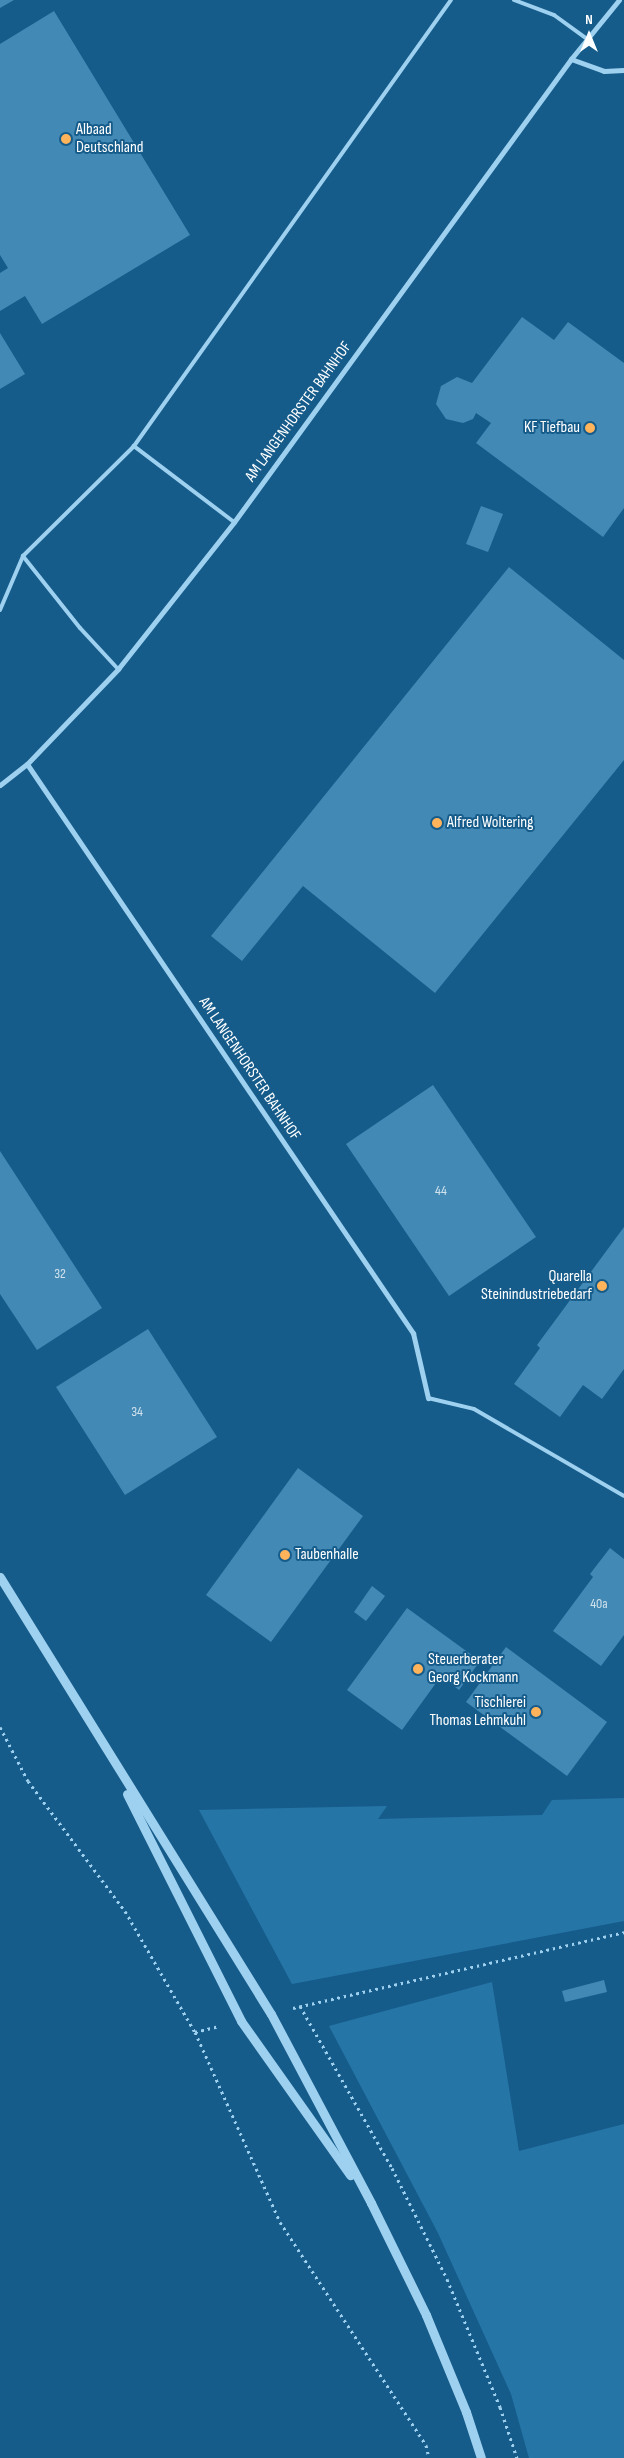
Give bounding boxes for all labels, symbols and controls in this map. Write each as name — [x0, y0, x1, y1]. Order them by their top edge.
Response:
north arrow — [564, 10, 614, 60]
text: N — [585, 11, 593, 28]
place label: Albaad Deutschland — [76, 120, 143, 158]
marker: Albaad Deutschland — [60, 133, 72, 145]
street label: AM LANGENHORSTER BAHNHOF — [242, 338, 356, 486]
place label: KF Tiefbau — [524, 418, 580, 438]
marker: KF Tiefbau — [584, 422, 596, 434]
place label: Alfred Woltering — [447, 813, 533, 833]
marker: Alfred Woltering — [431, 817, 443, 829]
street label: AM LANGENHORSTER BAHNHOF — [194, 994, 304, 1144]
house number: 44 — [435, 1183, 447, 1199]
house number: 32 — [54, 1266, 66, 1282]
place label: Quarella Steinindustriebedarf — [481, 1267, 592, 1305]
marker: Quarella Steinindustriebedarf — [596, 1280, 608, 1292]
house number: 34 — [131, 1404, 143, 1420]
place label: Taubenhalle — [295, 1545, 359, 1565]
marker: Taubenhalle — [279, 1549, 291, 1561]
house number: 40a — [590, 1596, 608, 1612]
place label: Steuerberater Georg Kockmann — [428, 1650, 518, 1688]
marker: Steuerberater Georg Kockmann — [412, 1663, 424, 1675]
place label: Tischlerei Thomas Lehmkuhl — [430, 1693, 526, 1731]
marker: Tischlerei Thomas Lehmkuhl — [530, 1706, 542, 1718]

